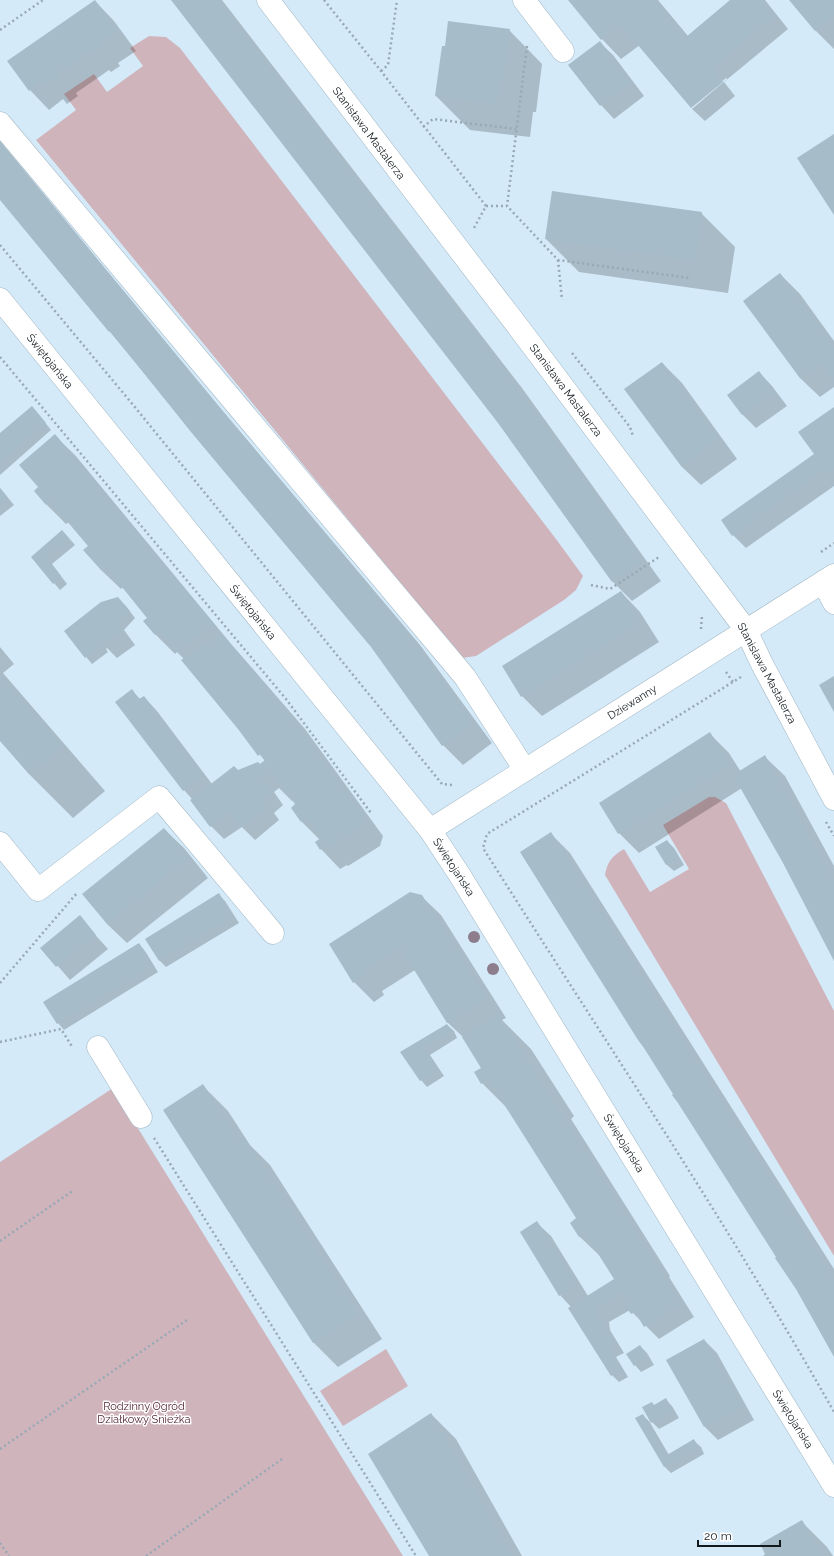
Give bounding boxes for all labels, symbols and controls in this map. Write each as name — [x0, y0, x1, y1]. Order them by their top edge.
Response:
street label: Stanisława Mastalerza — [330, 85, 408, 182]
street label: Świętojańska — [24, 331, 76, 391]
street label: Stanisława Mastalerza — [527, 342, 605, 439]
street label: Świętojańska — [227, 582, 279, 642]
street label: Stanisława Mastalerza — [734, 621, 799, 726]
street label: Dziewanny — [605, 682, 659, 723]
street label: Świętojańska — [430, 835, 478, 899]
street label: Świętojańska — [600, 1111, 648, 1175]
street label: Świętojańska — [769, 1387, 817, 1451]
park label: Rodzinny Ogród Działkowy Śnieżka — [97, 1400, 191, 1426]
scale bar — [698, 1522, 780, 1548]
text: 20 m — [704, 1529, 732, 1543]

